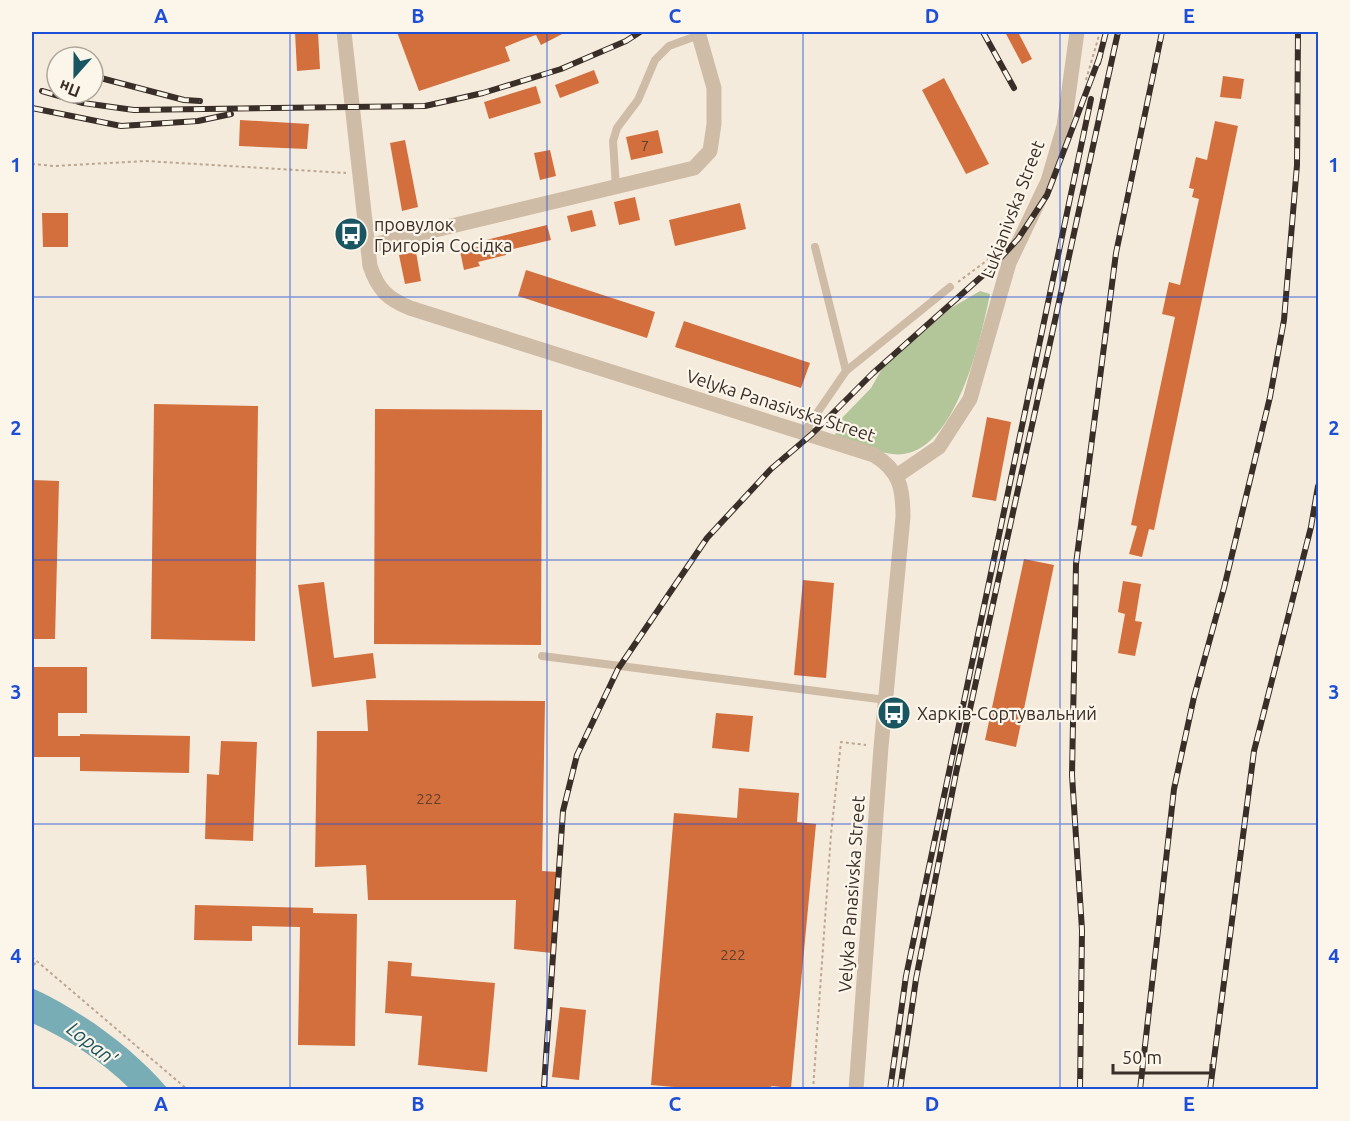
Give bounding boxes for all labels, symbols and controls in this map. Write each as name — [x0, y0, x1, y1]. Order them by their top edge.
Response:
text: A — [154, 4, 168, 27]
text: B — [411, 4, 425, 27]
text: C — [669, 4, 682, 27]
text: D — [925, 4, 939, 27]
text: E — [1183, 4, 1195, 27]
north arrow — [45, 45, 105, 105]
text: Пн — [57, 77, 83, 101]
house number: 7 — [641, 137, 649, 154]
street label: Lukianivska Street — [976, 137, 1048, 281]
text: 1 — [10, 153, 22, 176]
text: 1 — [1328, 153, 1340, 176]
place label: провулок Григорія Сосідка — [374, 214, 513, 255]
bus stop icon: провулок Григорія Сосідка — [333, 216, 369, 252]
street label: Velyka Panasivska Street — [684, 365, 878, 445]
text: 2 — [10, 416, 22, 439]
text: 2 — [1328, 416, 1340, 439]
text: 3 — [10, 680, 22, 703]
text: 3 — [1328, 680, 1340, 703]
bus stop icon: Харків-Сортувальний — [876, 695, 912, 731]
place label: Харків-Сортувальний — [917, 703, 1097, 723]
house number: 222 — [416, 790, 442, 807]
street label: Velyka Panasivska Street — [834, 795, 868, 993]
text: 4 — [10, 944, 22, 967]
text: 4 — [1328, 944, 1340, 967]
house number: 222 — [720, 946, 746, 963]
water label: Lopan' — [63, 1017, 122, 1070]
scale bar — [1113, 1037, 1210, 1075]
text: 50 m — [1122, 1047, 1162, 1067]
text: A — [154, 1092, 168, 1115]
text: B — [411, 1092, 425, 1115]
text: C — [669, 1092, 682, 1115]
text: D — [925, 1092, 939, 1115]
text: E — [1183, 1092, 1195, 1115]

